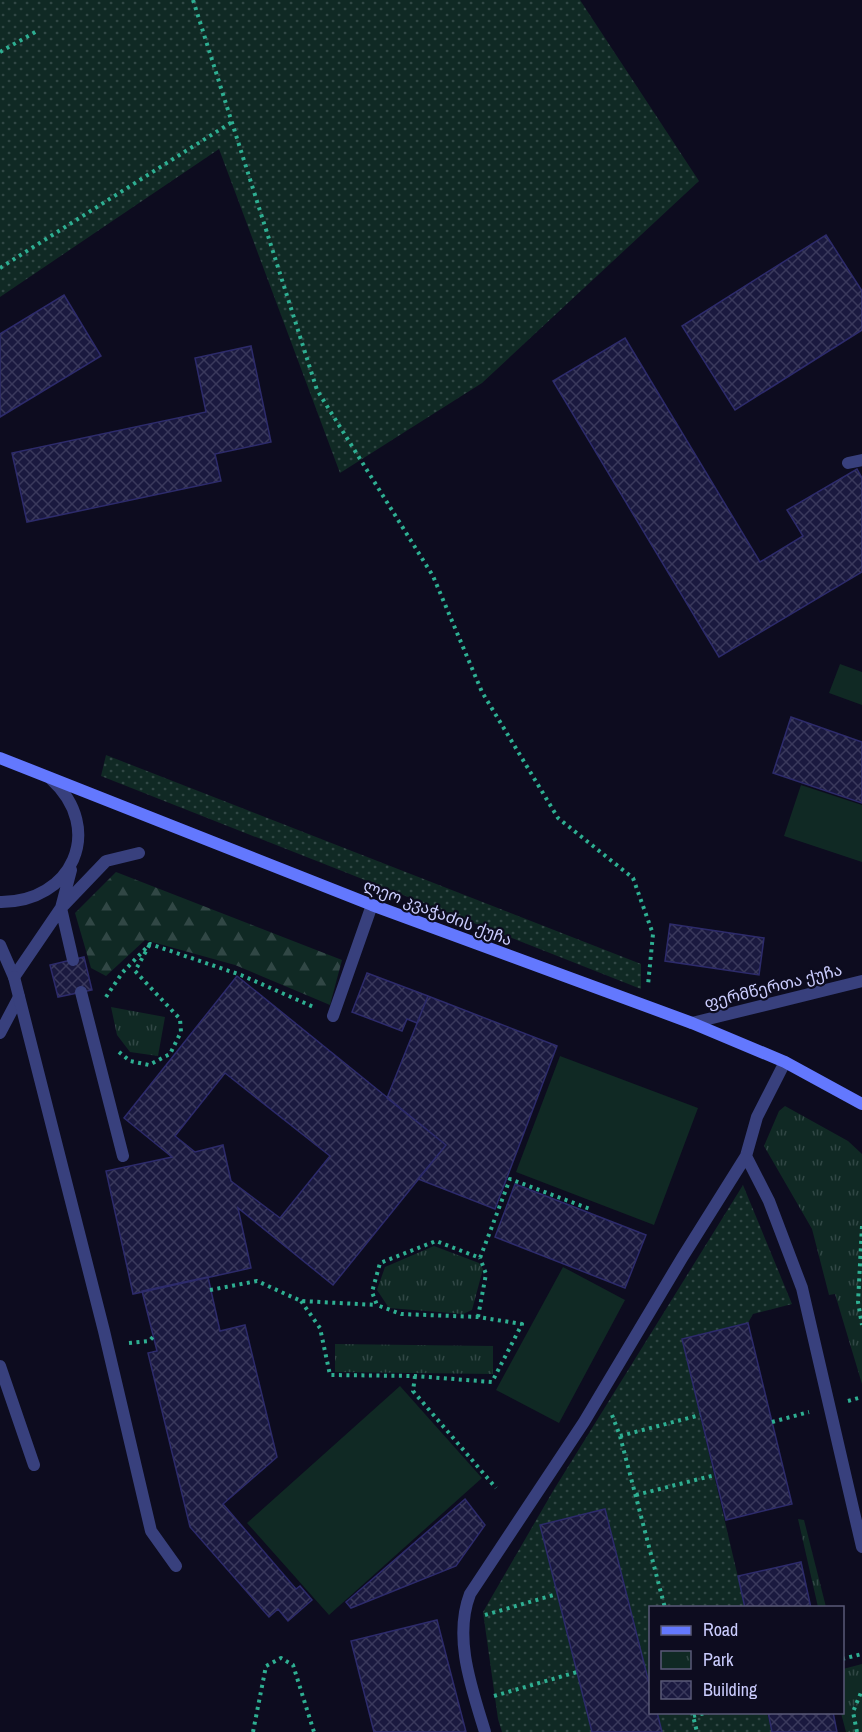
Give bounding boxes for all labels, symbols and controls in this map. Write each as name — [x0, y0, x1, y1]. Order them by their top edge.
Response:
street label: ლეო კვაჭაძის ქუჩა — [361, 874, 515, 950]
street label: ფერმწერთა ქუჩა — [702, 958, 844, 1014]
legend — [649, 1606, 844, 1714]
text: Road — [703, 1617, 738, 1642]
text: Park — [703, 1647, 734, 1672]
text: Building — [703, 1677, 758, 1702]

